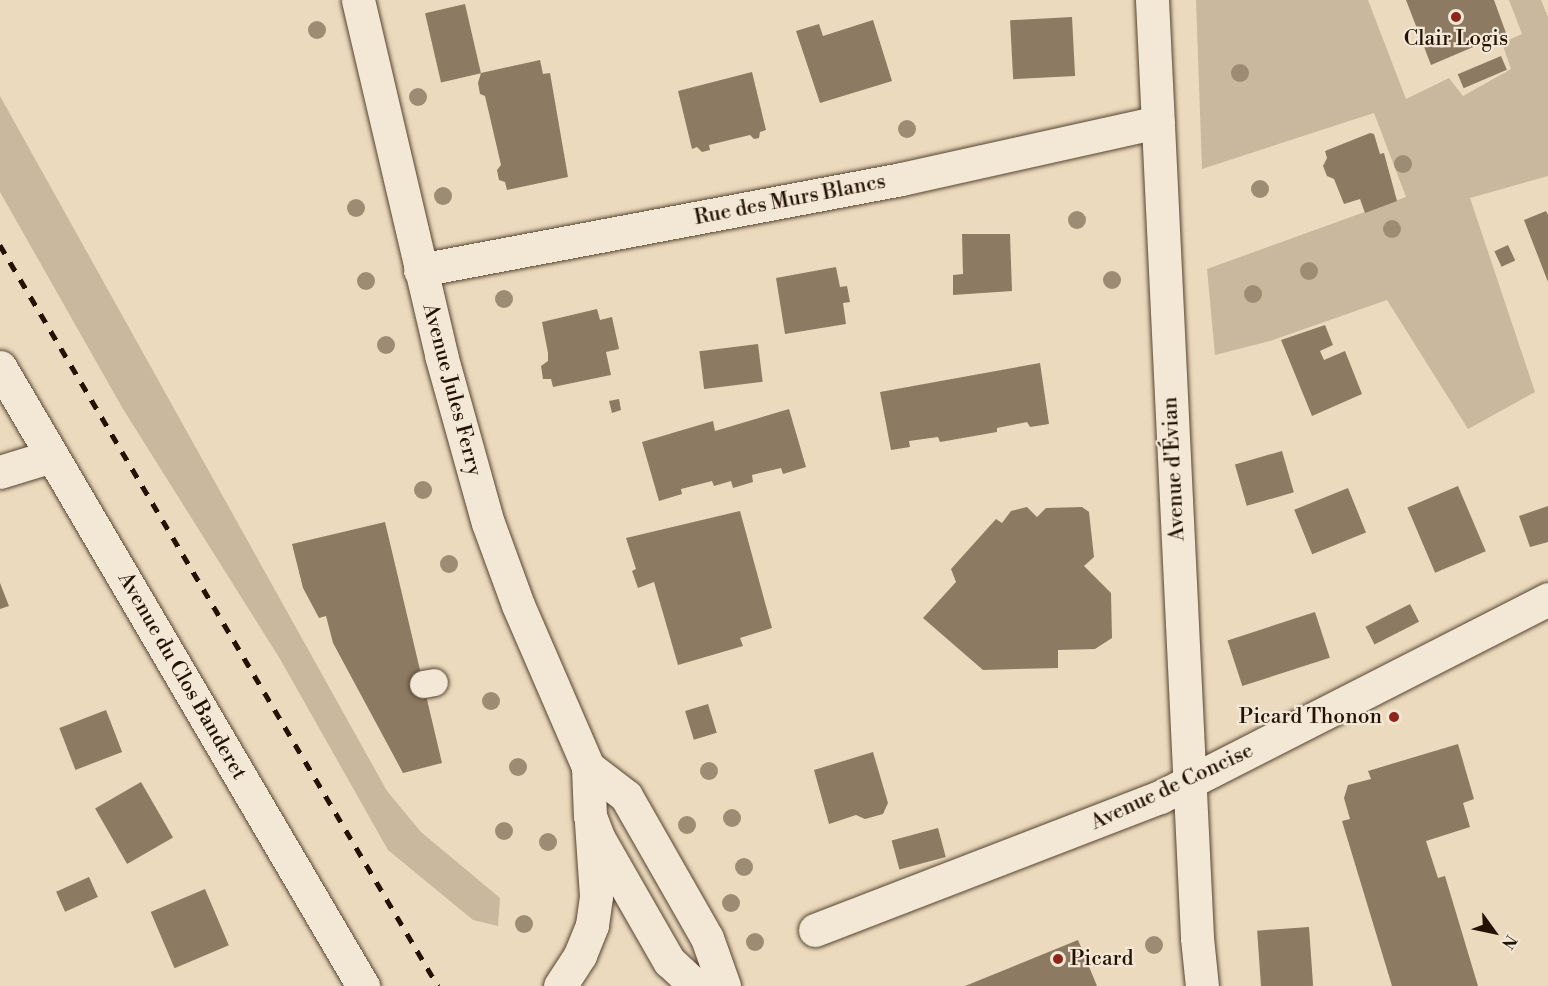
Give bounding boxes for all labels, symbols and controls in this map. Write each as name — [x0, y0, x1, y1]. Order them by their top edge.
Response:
marker: Clair Logis — [1449, 10, 1463, 24]
place label: Clair Logis — [1404, 26, 1508, 52]
street label: Rue des Murs Blancs — [692, 169, 888, 231]
street label: Avenue Jules Ferry — [417, 301, 487, 479]
street label: Avenue d'Évian — [1158, 396, 1190, 542]
street label: Avenue du Clos Banderet — [112, 568, 252, 784]
place label: Picard Thonon — [1239, 704, 1382, 730]
marker: Picard Thonon — [1387, 710, 1401, 724]
street label: Avenue de Concise — [1087, 738, 1257, 836]
north arrow — [1464, 902, 1524, 962]
text: N — [1497, 931, 1521, 953]
place label: Picard — [1070, 946, 1133, 972]
marker: Picard — [1051, 952, 1065, 966]

